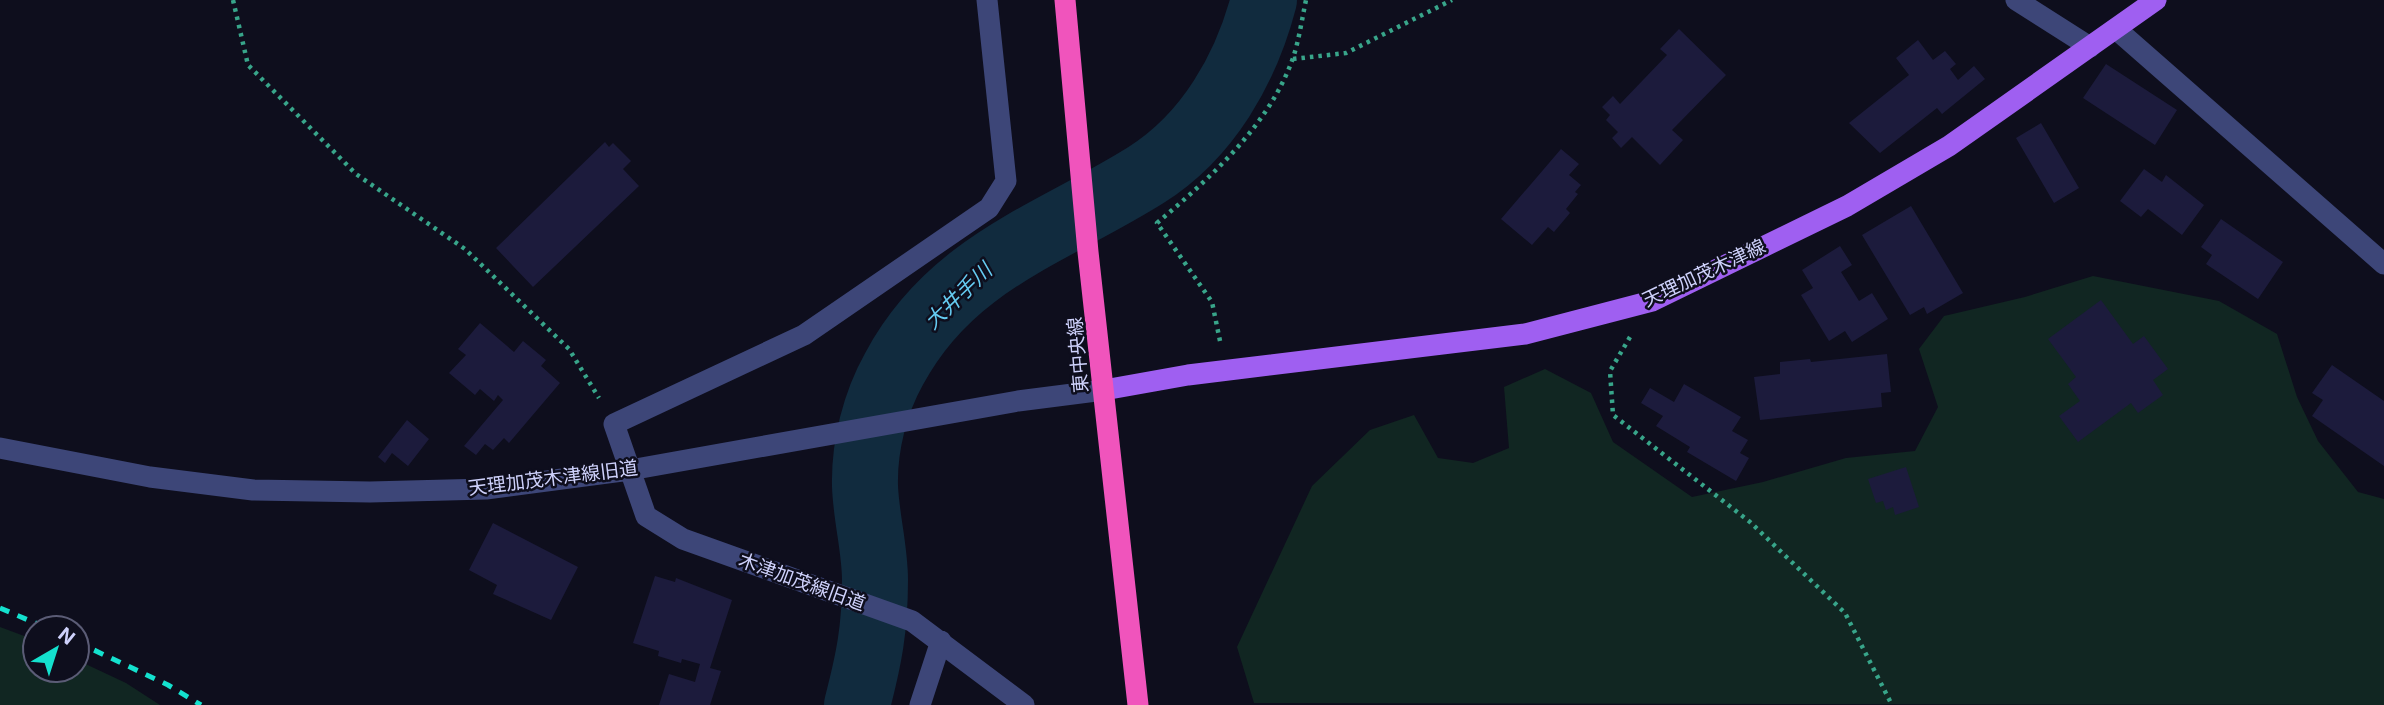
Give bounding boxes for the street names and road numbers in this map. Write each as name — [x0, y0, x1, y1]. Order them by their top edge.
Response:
street label: 天理加茂木津線 — [1639, 234, 1769, 312]
street label: 東中央線 — [1063, 316, 1093, 394]
street label: 天理加茂木津線旧道 — [467, 456, 639, 500]
street label: 木津加茂線旧道 — [736, 548, 868, 616]

